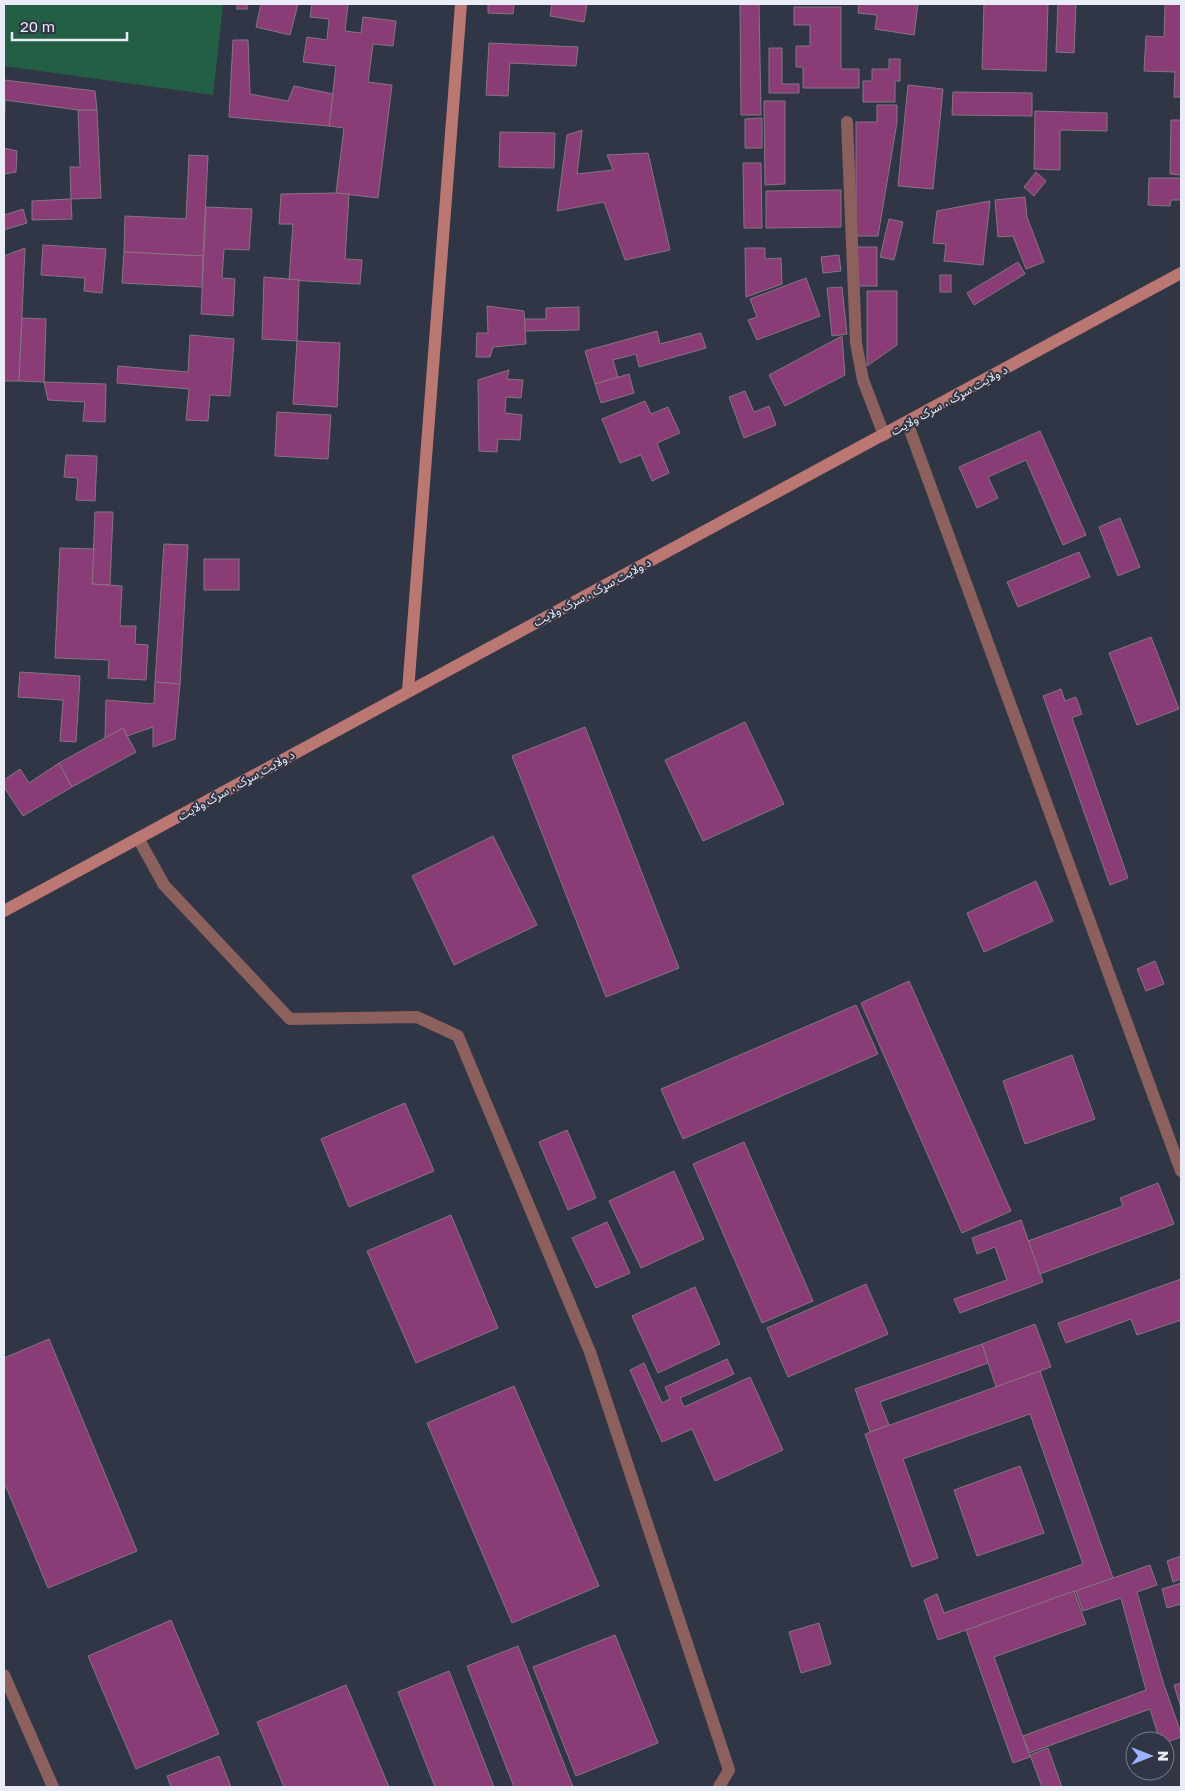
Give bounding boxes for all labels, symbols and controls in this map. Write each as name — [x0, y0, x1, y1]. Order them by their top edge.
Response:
scale bar — [12, 10, 128, 42]
text: 20 m — [20, 17, 55, 35]
street label: د ولایت سړک ، سرک ولایت — [888, 362, 1010, 438]
street label: د ولایت سړک ، سرک ولایت — [531, 554, 654, 629]
street label: د ولایت سړک ، سرک ولایت — [175, 747, 297, 823]
north arrow — [1125, 1731, 1175, 1781]
text: N — [1155, 1751, 1172, 1761]

